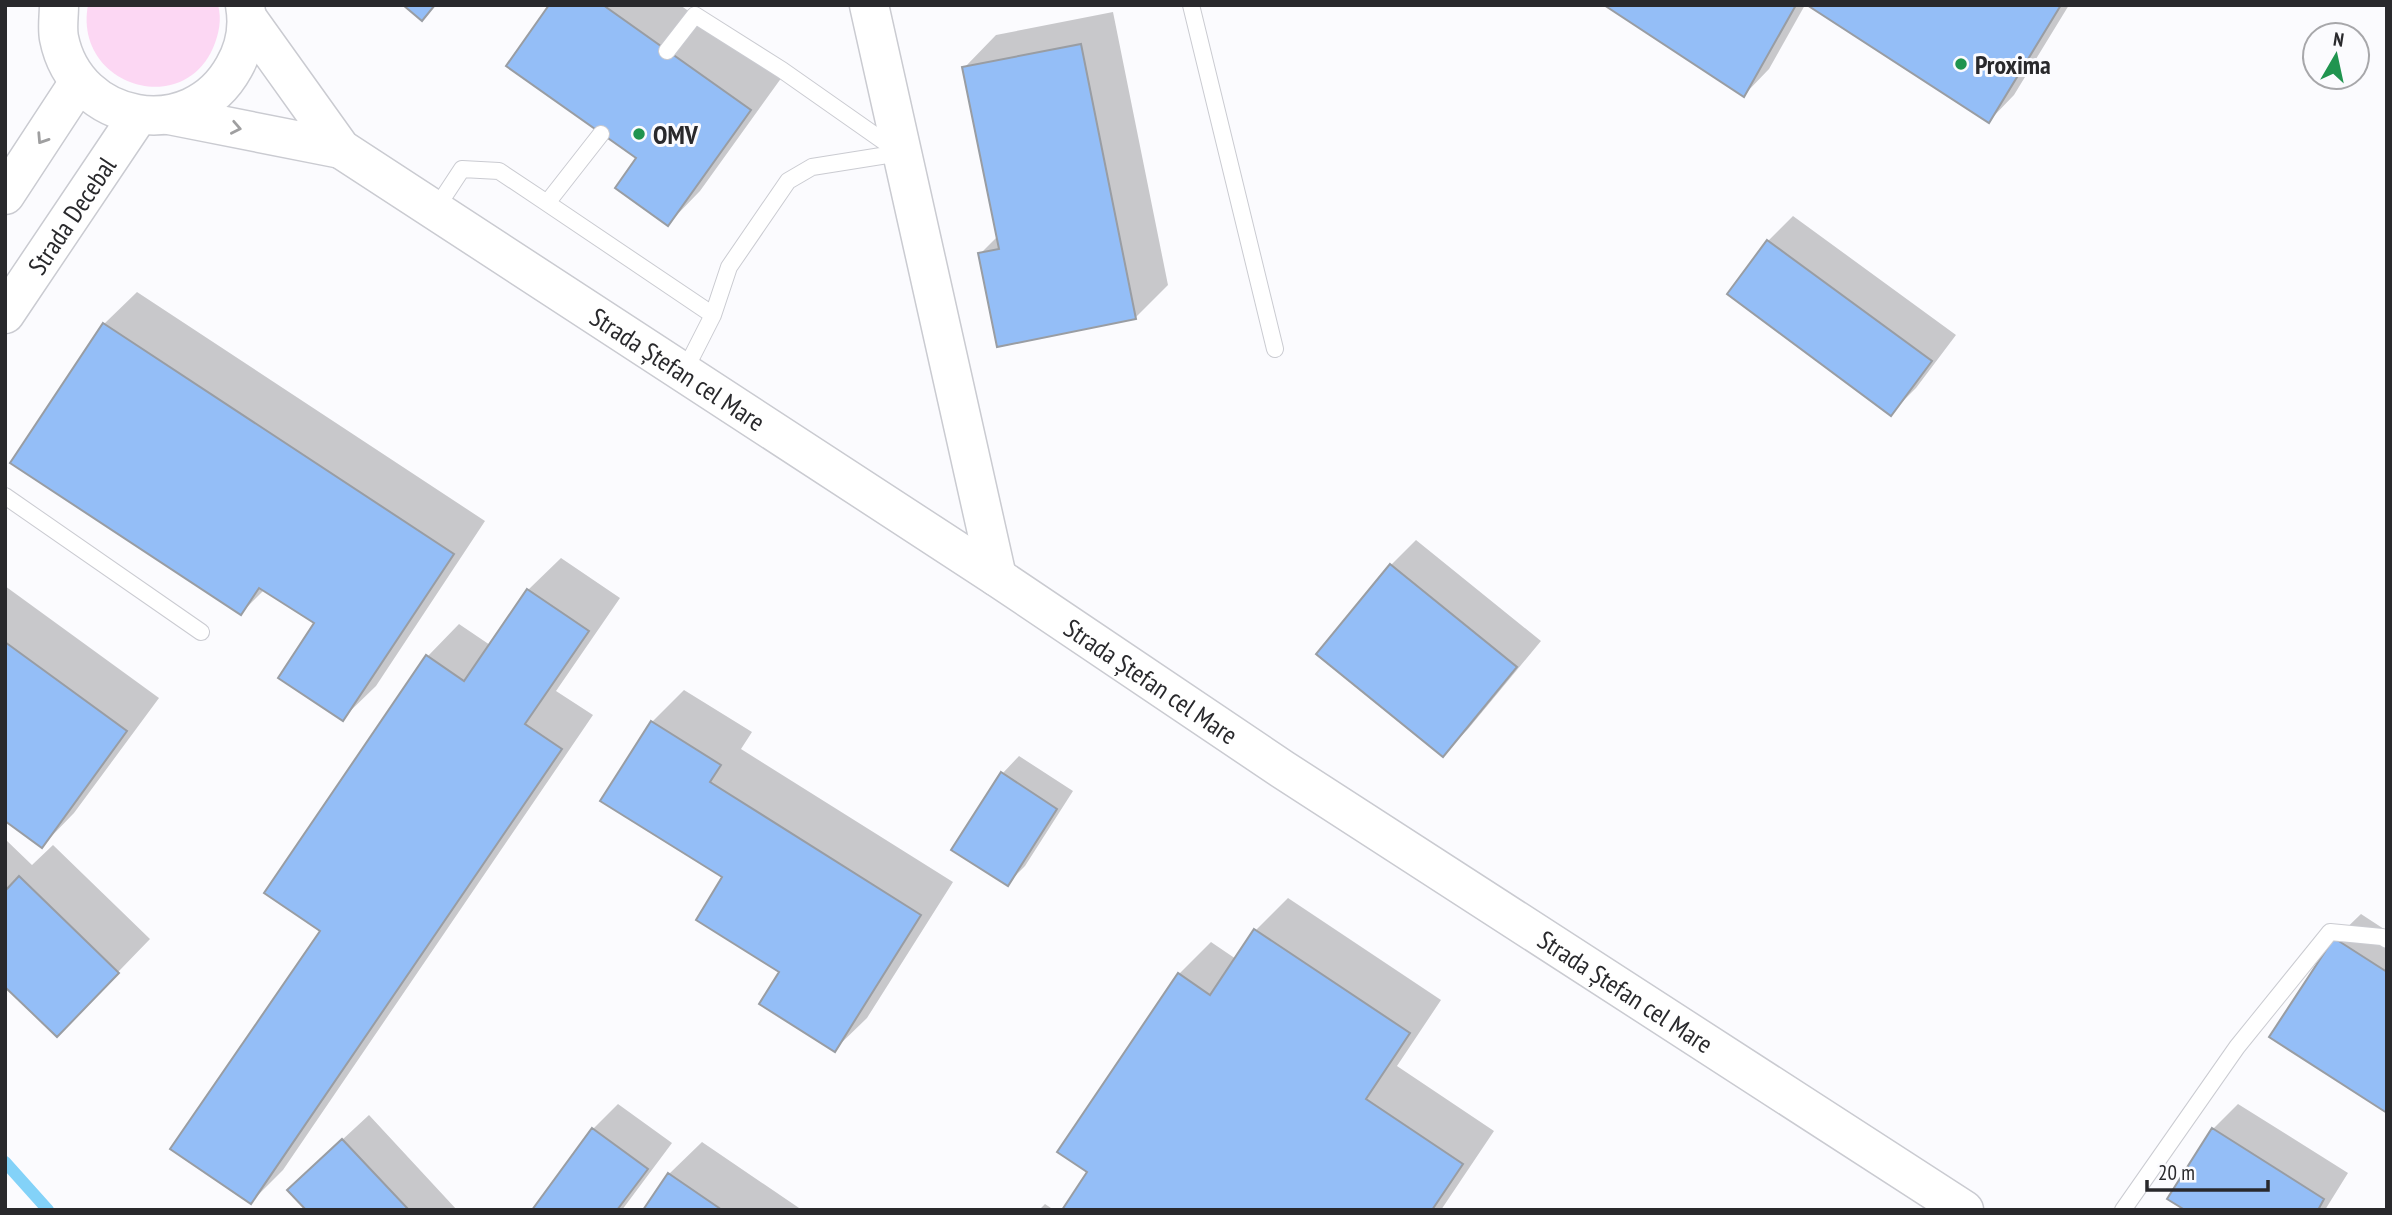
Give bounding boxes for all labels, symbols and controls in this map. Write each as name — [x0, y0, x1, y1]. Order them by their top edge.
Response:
north arrow — [2301, 21, 2371, 91]
text: N — [2332, 27, 2346, 52]
place label: Proxima — [1975, 48, 2051, 81]
marker: Proxima — [1953, 56, 1969, 72]
place label: OMV — [653, 118, 699, 151]
one-way arrow — [230, 120, 242, 135]
marker: OMV — [631, 126, 647, 142]
one-way arrow — [38, 131, 50, 144]
street label: Strada Decebal — [20, 150, 123, 280]
street label: Strada Ștefan cel Mare — [584, 300, 771, 438]
street label: Strada Ștefan cel Mare — [1058, 611, 1244, 751]
street label: Strada Ștefan cel Mare — [1532, 923, 1719, 1060]
scale bar — [2147, 1148, 2268, 1192]
text: 20 m — [2158, 1159, 2195, 1186]

